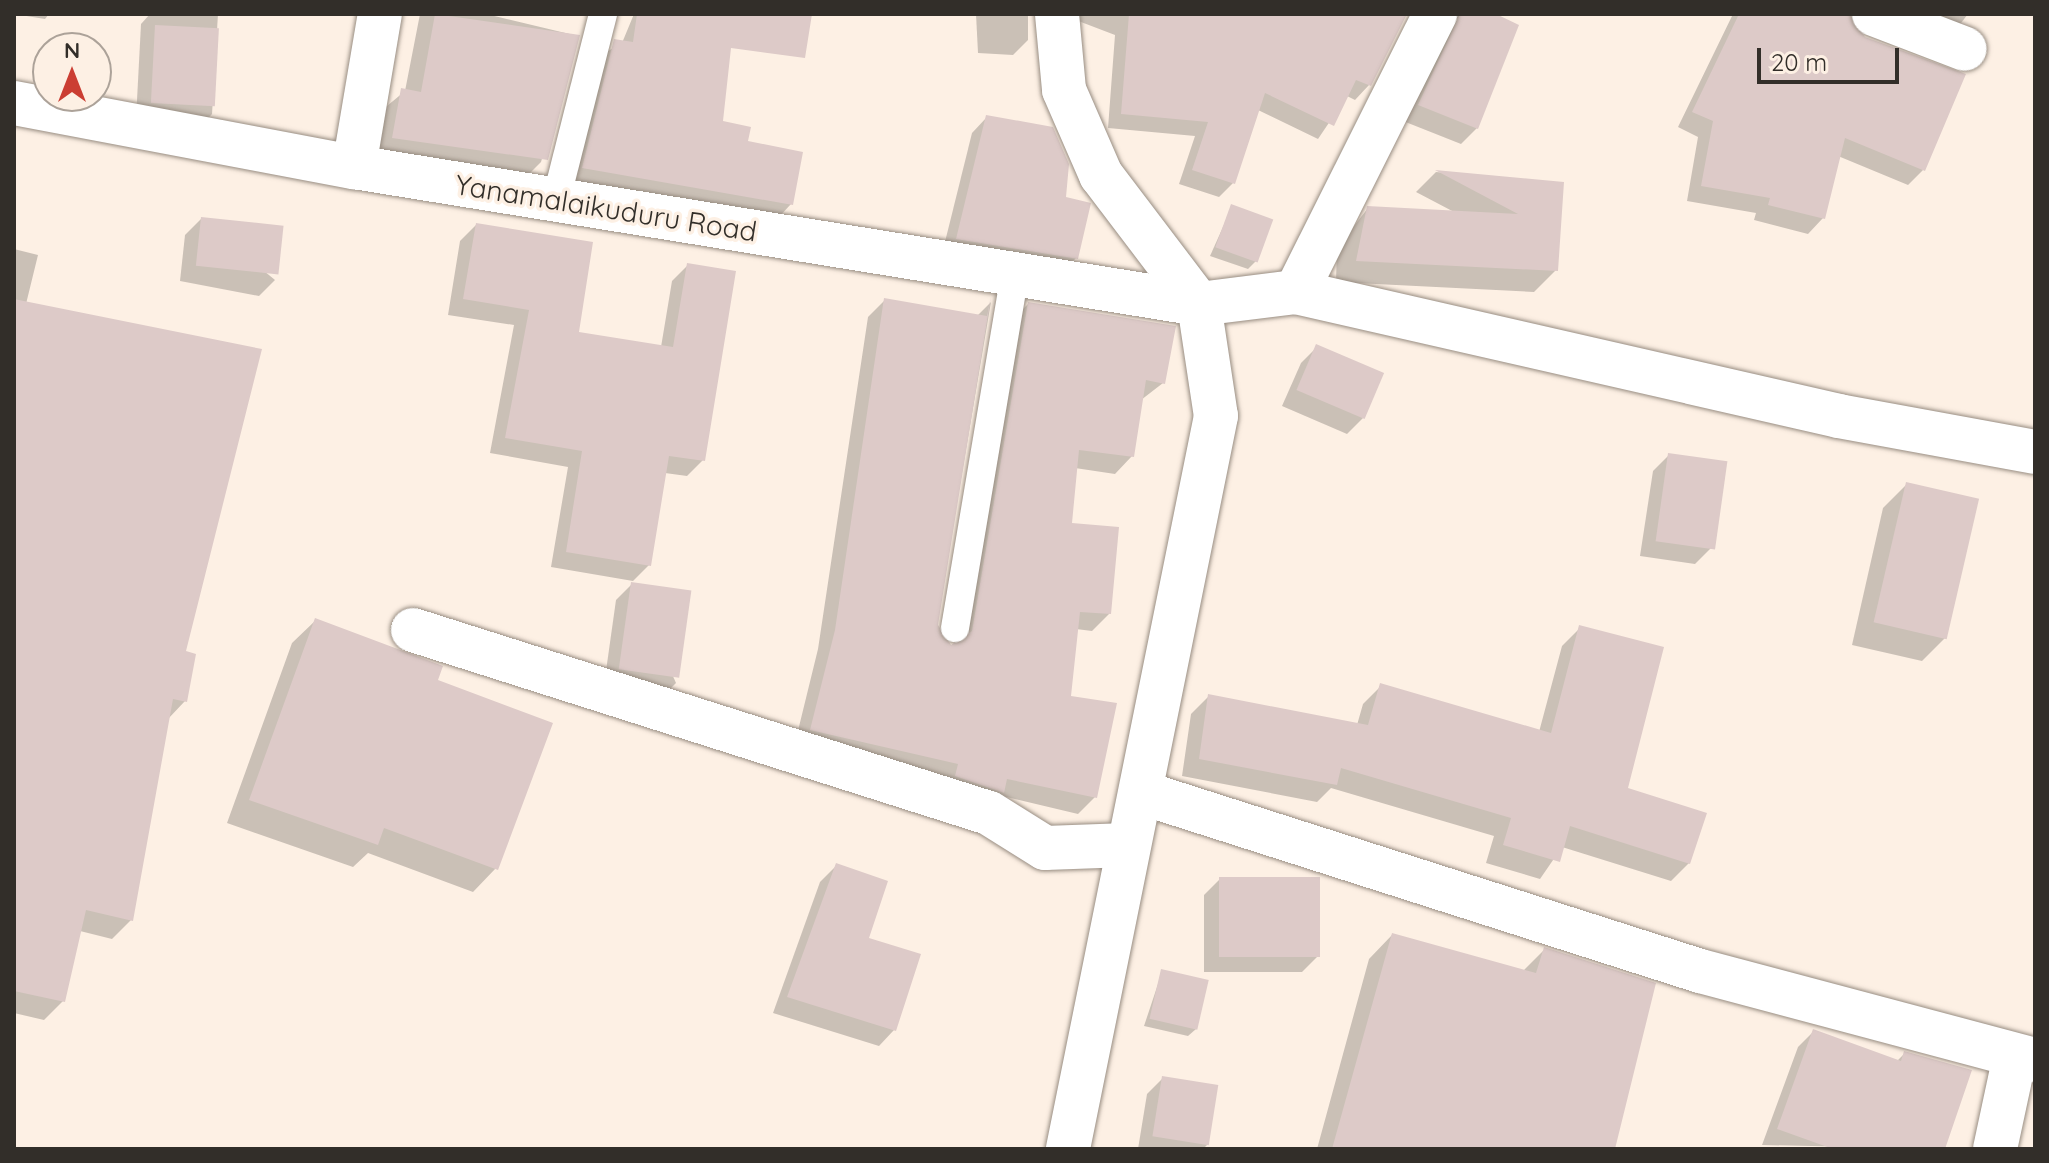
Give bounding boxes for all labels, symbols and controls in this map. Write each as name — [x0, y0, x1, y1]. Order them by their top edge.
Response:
north arrow — [32, 32, 112, 112]
scale bar — [1761, 32, 1903, 82]
text: N — [64, 36, 80, 64]
text: 20 m — [1771, 47, 1827, 77]
street label: Yanamalaikuduru Road — [453, 168, 759, 248]

